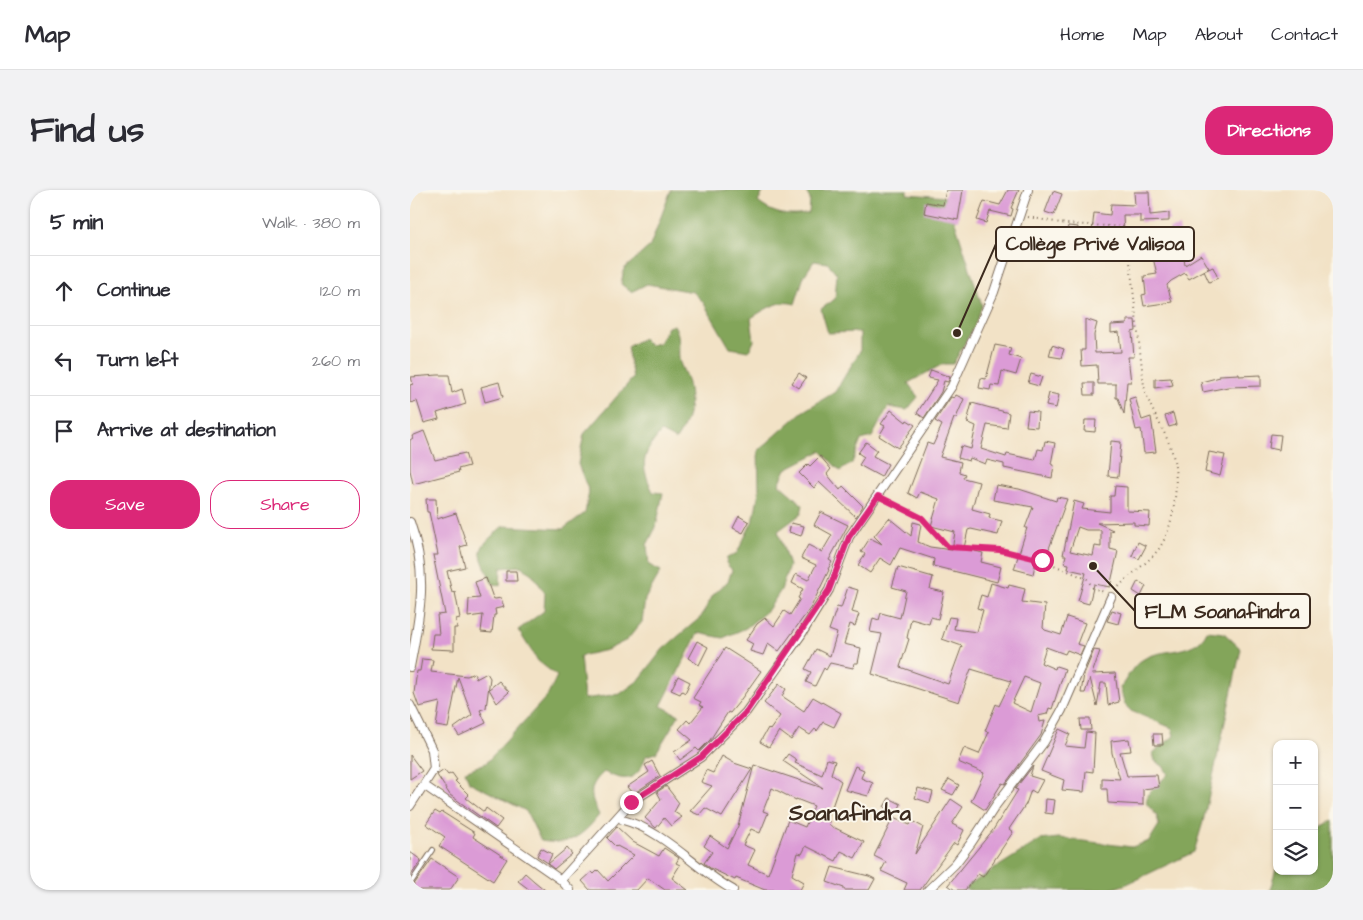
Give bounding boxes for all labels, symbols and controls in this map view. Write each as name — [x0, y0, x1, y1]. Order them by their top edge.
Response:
text: Map — [25, 18, 70, 52]
text: Home — [1060, 22, 1105, 47]
text: Map — [1133, 22, 1167, 47]
text: About — [1195, 22, 1243, 47]
text: Contact — [1271, 22, 1338, 47]
text: Find us — [30, 106, 144, 155]
button: Directions — [1205, 106, 1333, 155]
text: 5 min — [50, 208, 103, 237]
text: Walk · 380 m — [262, 212, 360, 234]
callout: Collège Privé Valisoa — [996, 227, 1194, 261]
text: Collège Privé Valisoa — [1006, 231, 1185, 259]
icon: ahead — [50, 277, 78, 305]
text: Continue — [97, 277, 171, 304]
text: 120 m — [320, 280, 360, 302]
icon: left — [50, 347, 78, 375]
text: Turn left — [97, 347, 178, 374]
text: 260 m — [312, 350, 360, 372]
icon: arrive — [50, 417, 78, 445]
text: Arrive at destination — [97, 417, 276, 444]
button: Save — [50, 480, 200, 529]
button: Share — [210, 480, 360, 529]
route start — [1031, 549, 1054, 572]
callout: FLM Soanafindra — [1135, 594, 1310, 628]
text: FLM Soanafindra — [1145, 599, 1300, 626]
map controls — [1273, 740, 1318, 875]
button: + — [1273, 740, 1318, 785]
button: − — [1273, 785, 1318, 830]
route end — [620, 791, 643, 814]
district label: Soanafindra — [788, 798, 912, 829]
button: layers — [1273, 830, 1318, 875]

